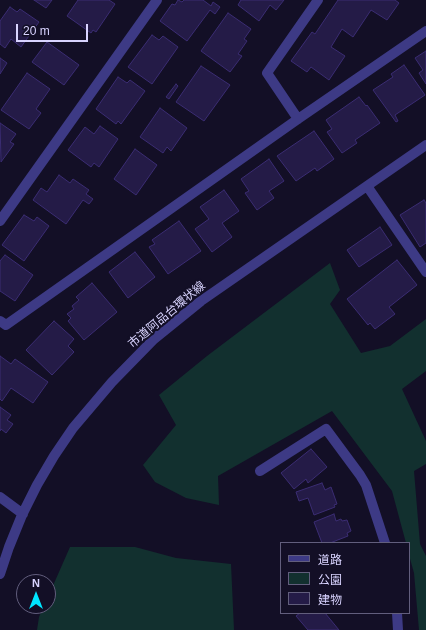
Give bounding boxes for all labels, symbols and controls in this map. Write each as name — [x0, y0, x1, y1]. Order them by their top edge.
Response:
scale bar — [18, 16, 90, 42]
text: 20 m — [23, 24, 50, 38]
street label: 市道阿品台環状線 — [126, 279, 208, 351]
legend — [280, 542, 410, 614]
text: 道路 — [318, 553, 342, 567]
text: 公園 — [318, 573, 342, 587]
north arrow — [16, 574, 56, 614]
text: N — [32, 577, 40, 589]
text: 建物 — [318, 593, 342, 607]

